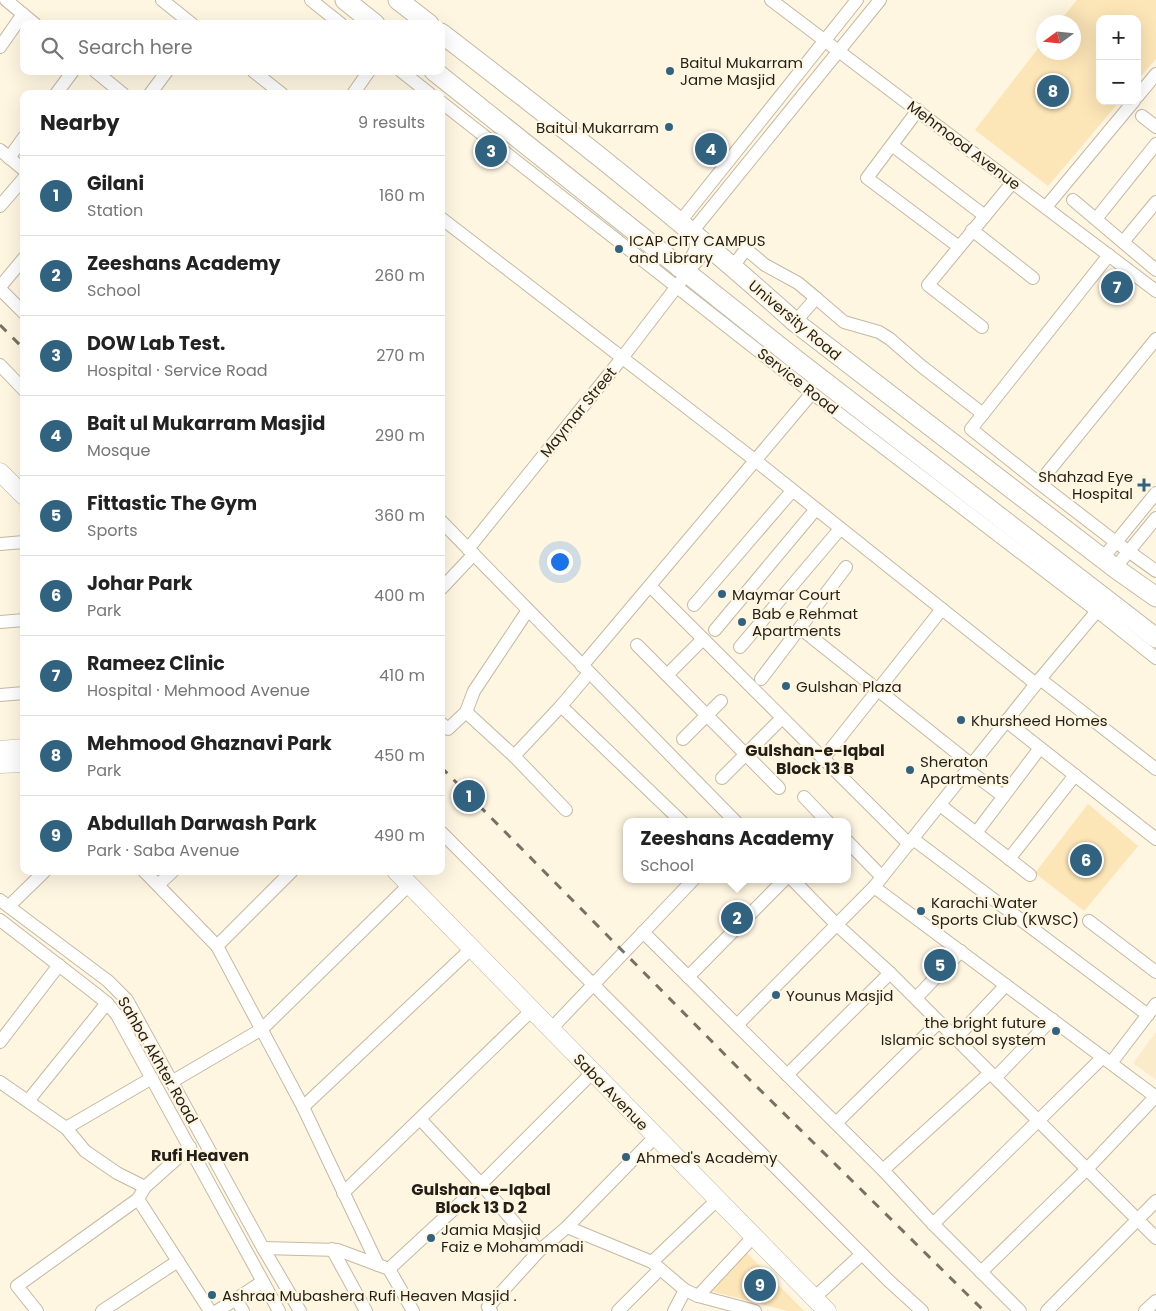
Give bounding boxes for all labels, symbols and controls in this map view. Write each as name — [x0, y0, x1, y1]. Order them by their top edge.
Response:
north arrow — [1036, 15, 1081, 60]
map controls — [1096, 15, 1141, 105]
button: + — [1096, 15, 1141, 60]
search box — [20, 20, 445, 75]
icon: search — [38, 34, 66, 62]
text: Search here — [78, 34, 192, 61]
place label: Baitul Mukarram Jame Masjid — [680, 52, 803, 90]
button: − — [1096, 60, 1141, 105]
marker: Baitul Mukarram Jame Masjid — [664, 65, 676, 77]
pin: 8 — [1037, 72, 1069, 110]
street label: Mehmood Avenue — [903, 95, 1025, 195]
text: Nearby — [40, 108, 120, 137]
text: 9 results — [358, 111, 425, 134]
place label: Baitul Mukarram — [536, 117, 659, 138]
marker: Baitul Mukarram — [663, 121, 675, 133]
pin: 4 — [695, 130, 727, 168]
pin: 3 — [475, 132, 507, 170]
text: Gilani — [87, 170, 144, 197]
text: 1 — [53, 184, 59, 207]
text: 160 m — [379, 184, 425, 207]
text: Station — [87, 199, 143, 222]
place label: ICAP CITY CAMPUS and Library — [629, 230, 765, 268]
marker: ICAP CITY CAMPUS and Library — [613, 243, 625, 255]
text: Zeeshans Academy — [87, 250, 281, 277]
text: 2 — [51, 264, 61, 287]
text: 260 m — [375, 264, 425, 287]
pin: 7 — [1101, 268, 1133, 306]
street label: University Road — [744, 275, 846, 365]
text: School — [87, 279, 141, 302]
text: DOW Lab Test. — [87, 330, 225, 357]
street label: Service Road — [753, 343, 843, 419]
text: 3 — [51, 344, 61, 367]
text: 270 m — [376, 344, 425, 367]
text: Hospital · Service Road — [87, 359, 268, 382]
street label: Maymar Street — [535, 362, 621, 462]
text: Bait ul Mukarram Masjid — [87, 410, 325, 437]
text: 4 — [51, 424, 61, 447]
text: 290 m — [375, 424, 425, 447]
text: Mosque — [87, 439, 150, 462]
place label: Shahzad Eye Hospital — [1038, 466, 1133, 504]
marker: Shahzad Eye Hospital — [1137, 478, 1151, 492]
text: Fittastic The Gym — [87, 490, 257, 517]
text: 5 — [51, 504, 61, 527]
text: 360 m — [375, 504, 425, 527]
text: Sports — [87, 519, 138, 542]
your location — [547, 549, 573, 575]
text: Johar Park — [87, 570, 193, 597]
text: 6 — [51, 584, 61, 607]
text: 400 m — [374, 584, 425, 607]
place label: Maymar Court — [732, 584, 841, 605]
marker: Maymar Court — [716, 588, 728, 600]
text: Park — [87, 599, 121, 622]
place label: Bab e Rehmat Apartments — [752, 603, 858, 641]
marker: Bab e Rehmat Apartments — [736, 616, 748, 628]
text: Rameez Clinic — [87, 650, 225, 677]
text: 7 — [52, 664, 60, 687]
text: 410 m — [379, 664, 425, 687]
place label: Gulshan Plaza — [796, 676, 902, 697]
text: Hospital · Mehmood Avenue — [87, 679, 310, 702]
marker: Gulshan Plaza — [780, 680, 792, 692]
place label: Khursheed Homes — [971, 710, 1108, 731]
marker: Khursheed Homes — [955, 714, 967, 726]
text: Mehmood Ghaznavi Park — [87, 730, 332, 757]
district label: Gulshan-e-Iqbal Block 13 B — [745, 739, 885, 780]
text: 8 — [51, 744, 61, 767]
text: 450 m — [374, 744, 425, 767]
place label: Sheraton Apartments — [920, 751, 1009, 789]
text: Park — [87, 759, 121, 782]
marker: Sheraton Apartments — [904, 764, 916, 776]
pin: 1 — [453, 777, 485, 815]
text: Abdullah Darwash Park — [87, 810, 317, 837]
popup — [623, 818, 851, 883]
text: 9 — [51, 824, 61, 847]
text: 490 m — [374, 824, 425, 847]
text: Zeeshans Academy — [640, 825, 834, 852]
text: Park · Saba Avenue — [87, 839, 239, 862]
pin: 6 — [1070, 841, 1102, 879]
text: School — [640, 854, 694, 877]
place label: Karachi Water Sports Club (KWSC) — [931, 892, 1079, 930]
pin: 2 — [721, 899, 753, 937]
marker: Karachi Water Sports Club (KWSC) — [915, 905, 927, 917]
pin: 5 — [924, 946, 956, 984]
place label: Younus Masjid — [786, 985, 893, 1006]
marker: Younus Masjid — [770, 989, 782, 1001]
street label: Sahba Akhter Road — [113, 993, 203, 1127]
place label: the bright future Islamic school system — [881, 1012, 1046, 1050]
marker: the bright future Islamic school system — [1050, 1025, 1062, 1037]
street label: Saba Avenue — [569, 1049, 653, 1135]
district label: Rufi Heaven — [151, 1144, 249, 1167]
place label: Ahmed's Academy — [636, 1147, 778, 1168]
marker: Ahmed's Academy — [620, 1151, 632, 1163]
district label: Gulshan-e-Iqbal Block 13 D 2 — [411, 1178, 551, 1219]
place label: Jamia Masjid Faiz e Mohammadi — [441, 1219, 584, 1257]
marker: Jamia Masjid Faiz e Mohammadi — [425, 1232, 437, 1244]
pin: 9 — [744, 1266, 776, 1304]
place label: Ashraa Mubashera Rufi Heaven Masjid . — [222, 1285, 517, 1306]
marker: Ashraa Mubashera Rufi Heaven Masjid . — [206, 1289, 218, 1301]

